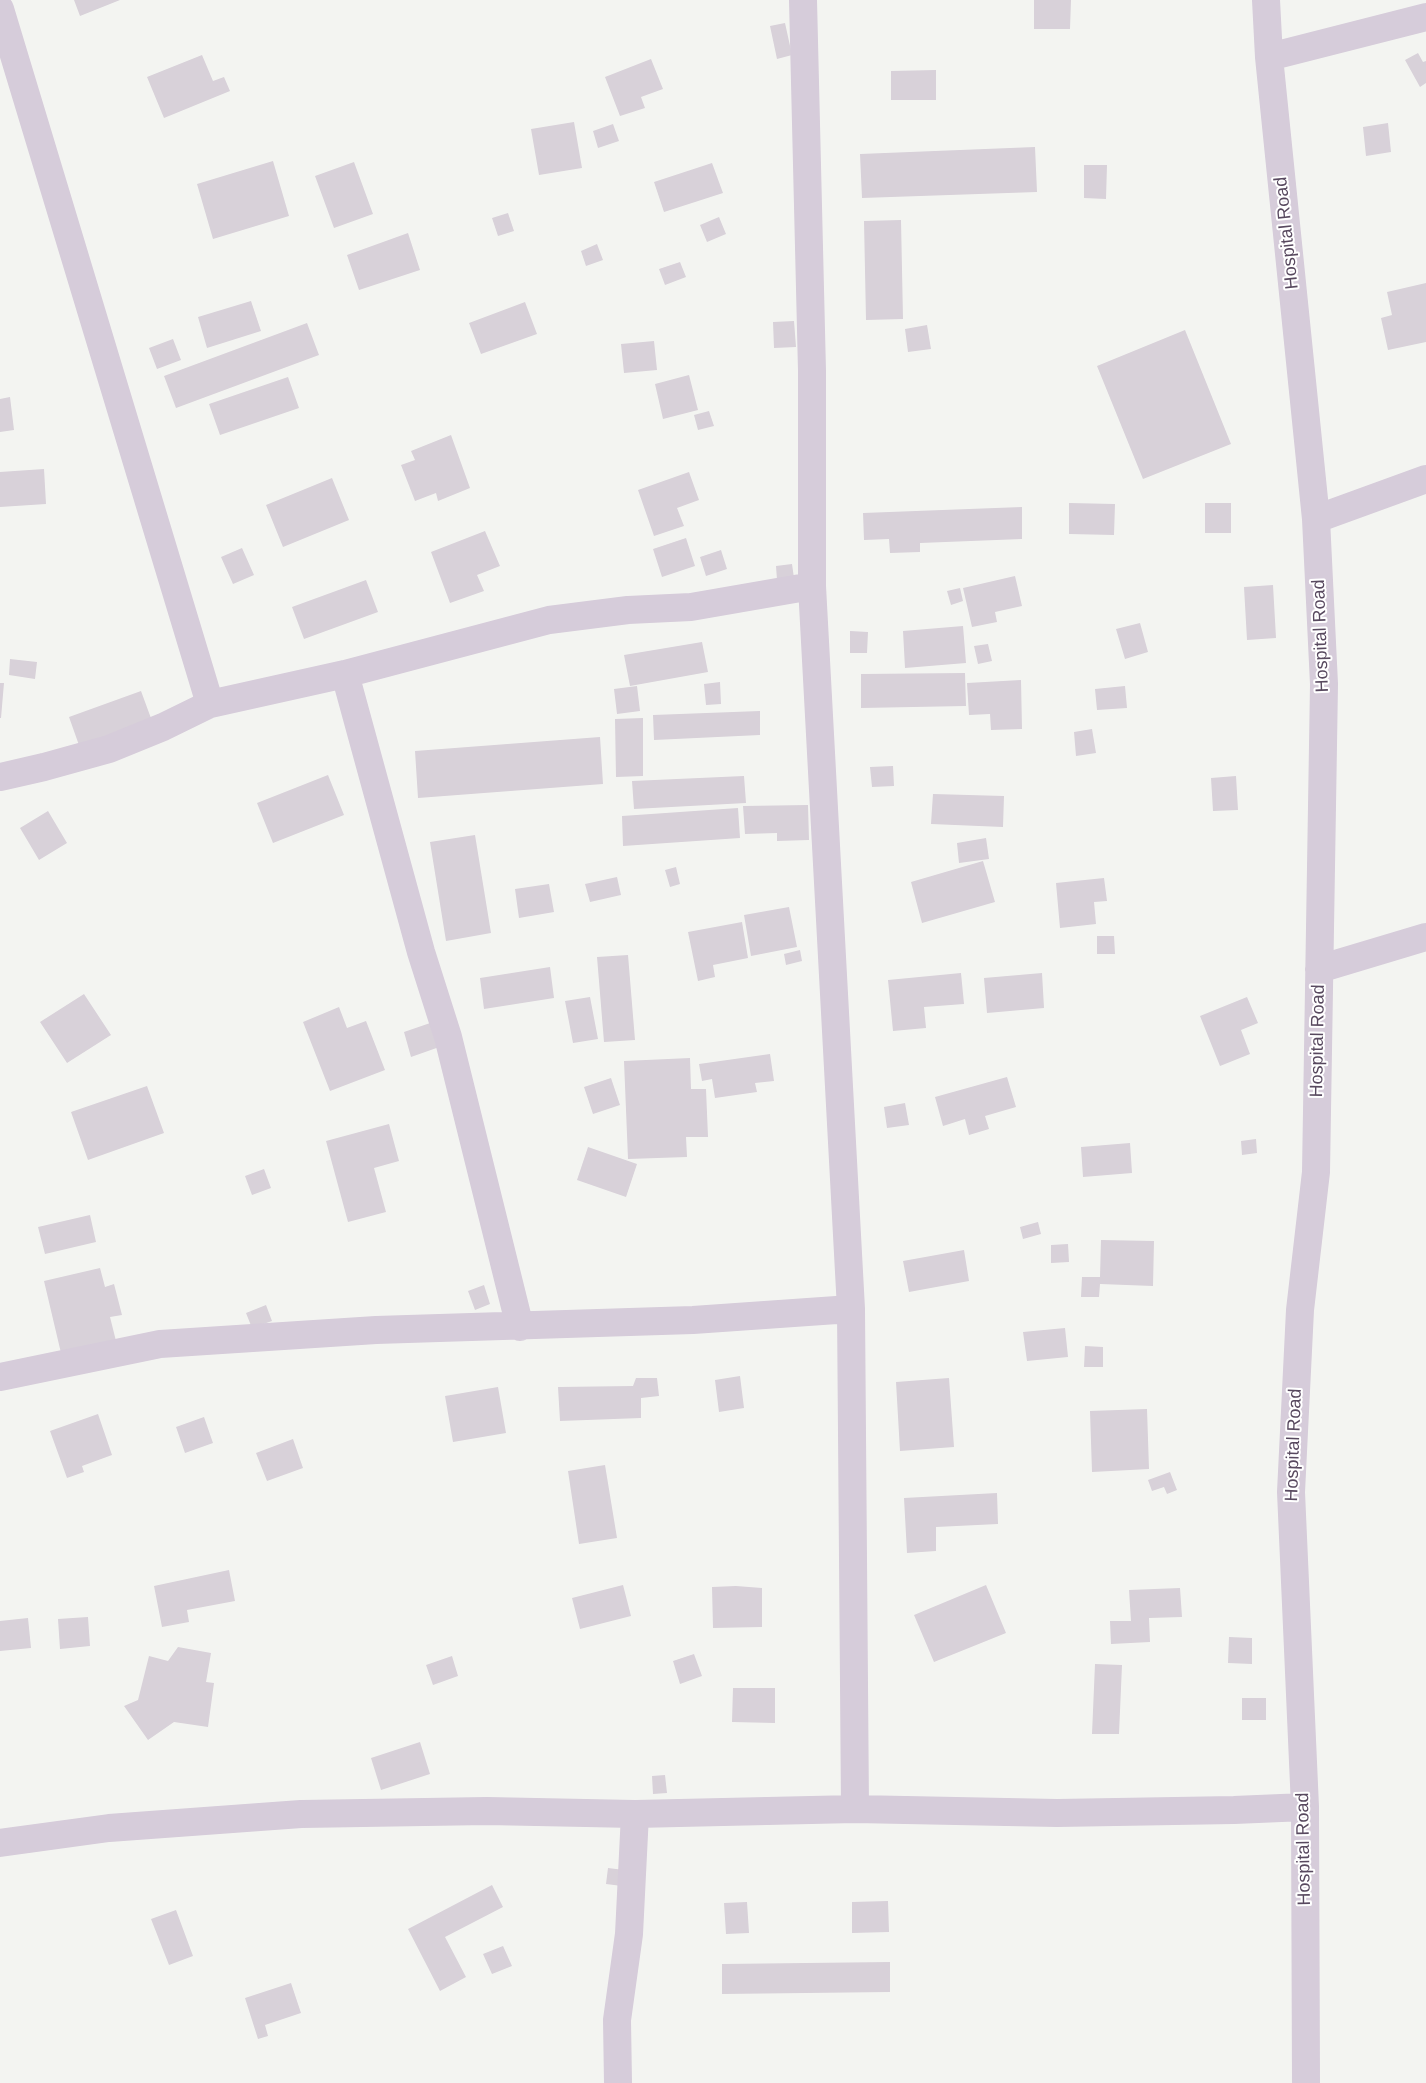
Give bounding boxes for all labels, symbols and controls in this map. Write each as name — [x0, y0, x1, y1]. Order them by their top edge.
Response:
street label: Hospital Road — [1270, 176, 1304, 290]
street label: Hospital Road — [1308, 579, 1334, 693]
street label: Hospital Road — [1306, 984, 1330, 1098]
street label: Hospital Road — [1281, 1388, 1307, 1502]
street label: Hospital Road — [1292, 1792, 1316, 1906]

